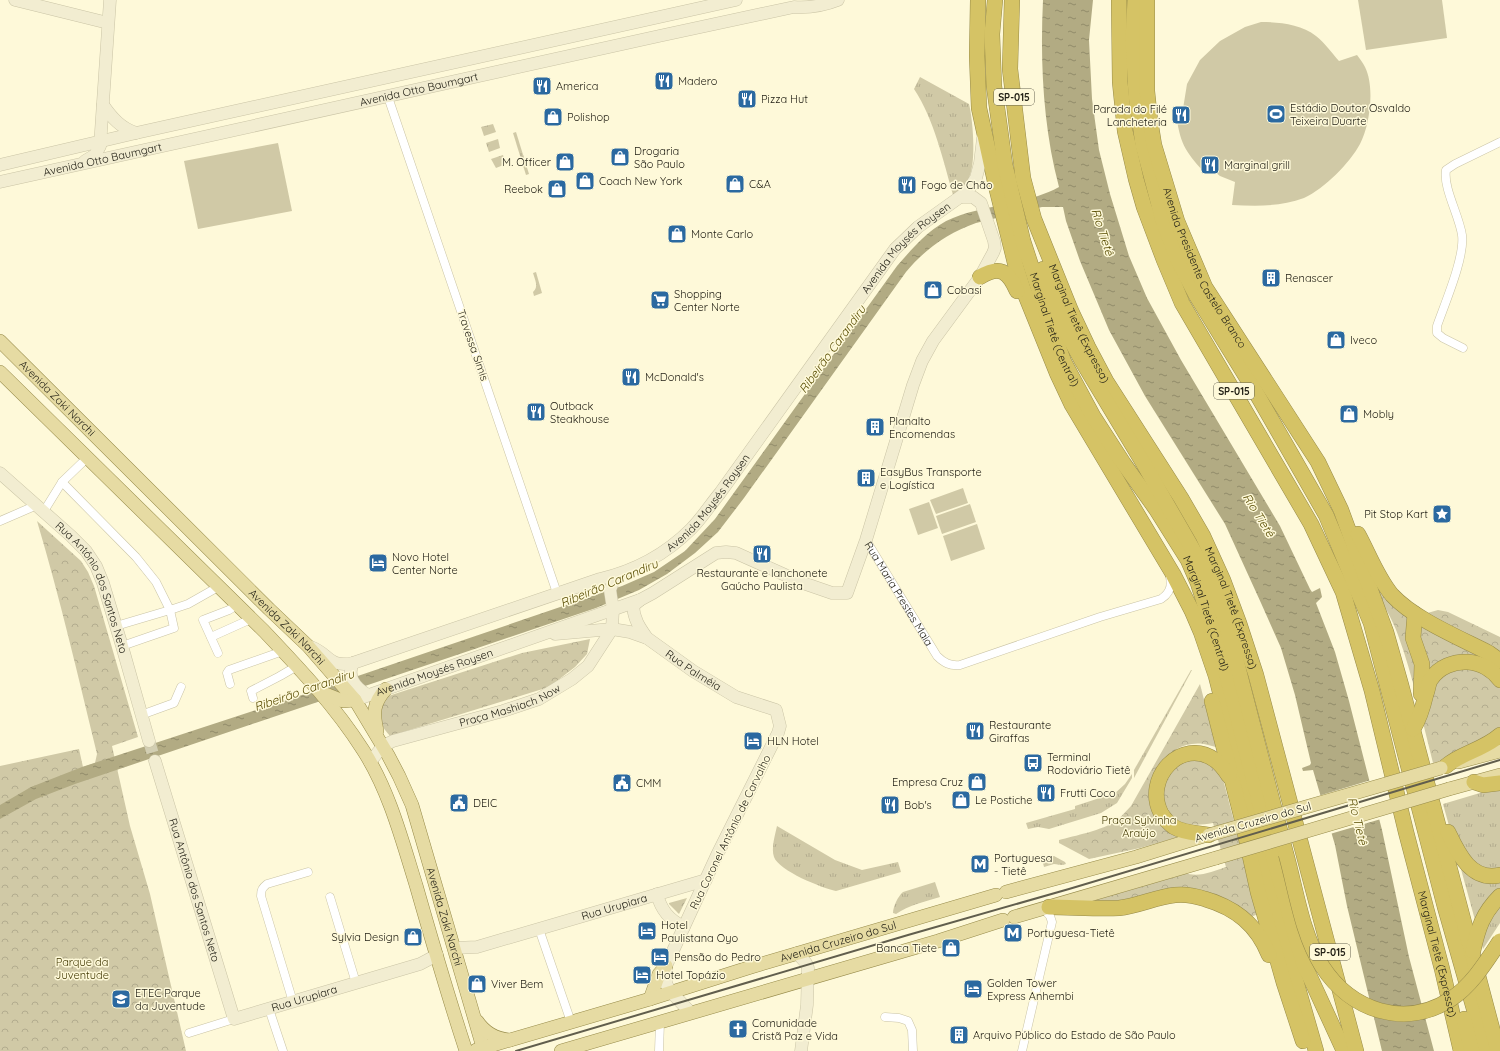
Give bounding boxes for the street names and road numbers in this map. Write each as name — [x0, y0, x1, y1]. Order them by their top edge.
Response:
street label: Avenida Otto Baumgart — [358, 69, 480, 109]
road number: SP-015 — [994, 89, 1034, 105]
street label: Avenida Otto Baumgart — [42, 139, 163, 179]
street label: Avenida Presidente Castelo Branco — [1160, 186, 1250, 351]
street label: Avenida Moysés Roysen — [858, 199, 953, 296]
street label: Marginal Tietê (Expressa) — [1046, 262, 1113, 385]
street label: Marginal Tietê (Central) — [1027, 271, 1083, 389]
street label: Travessa Simis — [454, 307, 492, 383]
street label: Avenida Zaki Narchi — [16, 357, 98, 439]
road number: SP-015 — [1214, 383, 1254, 399]
street label: Avenida Moysés Roysen — [663, 451, 753, 554]
street label: Rua Antônio dos Santos Neto — [52, 518, 131, 655]
street label: Rua Maria Prestes Maia — [862, 539, 936, 649]
street label: Marginal Tietê (Expressa) — [1202, 545, 1261, 671]
street label: Marginal Tietê (Central) — [1180, 553, 1232, 672]
street label: Avenida Zaki Narchi — [246, 586, 328, 668]
street label: Avenida Moysés Roysen — [374, 645, 495, 699]
street label: Rua Palméia — [663, 647, 724, 694]
street label: Praça Mashiach Now — [457, 681, 563, 730]
street label: Rua Coronel Antônio de Carvalho — [686, 752, 774, 912]
street label: Avenida Cruzeiro do Sul — [1193, 799, 1313, 845]
street label: Rua Antônio dos Santos Neto — [166, 817, 223, 964]
street label: Avenida Zaki Narchi — [424, 866, 466, 967]
street label: Marginal Tietê (Expressa) — [1415, 889, 1460, 1018]
street label: Rua Urupiara — [580, 891, 649, 923]
street label: Avenida Cruzeiro do Sul — [778, 918, 898, 965]
road number: SP-015 — [1310, 944, 1350, 960]
street label: Rua Urupiara — [270, 982, 339, 1015]

